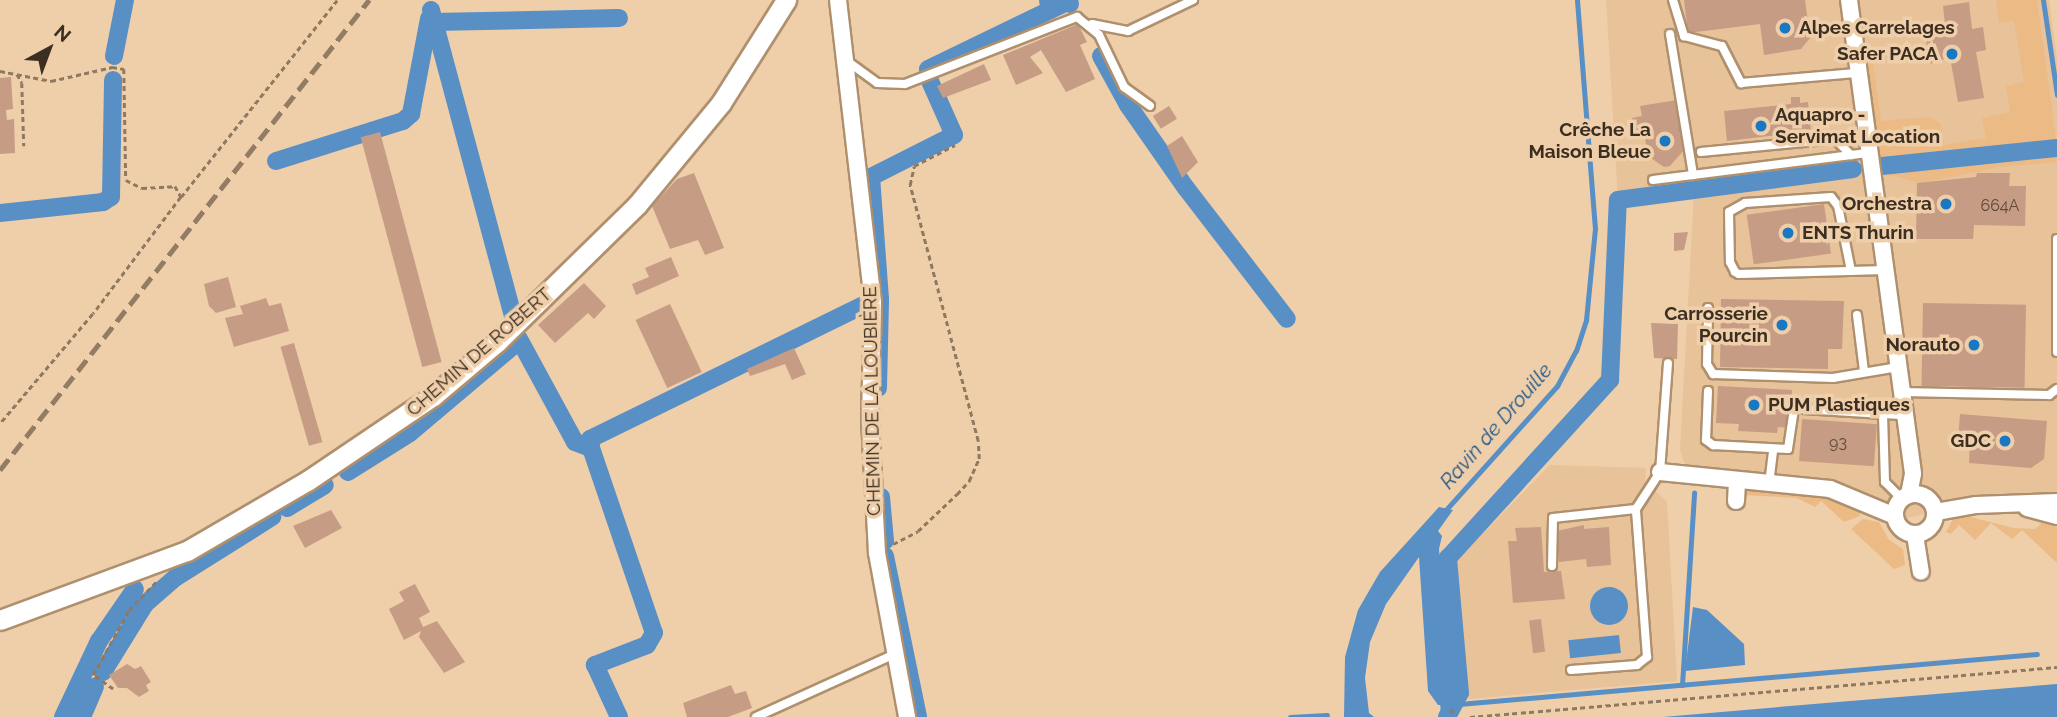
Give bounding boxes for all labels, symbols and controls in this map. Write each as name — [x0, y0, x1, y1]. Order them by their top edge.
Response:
north arrow — [14, 14, 84, 84]
place label: Alpes Carrelages — [1799, 17, 1955, 39]
text: N — [50, 20, 75, 46]
marker: Alpes Carrelages — [1777, 20, 1793, 36]
place label: Safer PACA — [1837, 43, 1938, 65]
marker: Safer PACA — [1944, 46, 1960, 62]
place label: Aquapro - Servimat Location — [1775, 104, 1940, 148]
marker: Aquapro - Servimat Location — [1753, 118, 1769, 134]
place label: Crêche La Maison Bleue — [1529, 119, 1651, 163]
marker: Crêche La Maison Bleue — [1657, 133, 1673, 149]
place label: Orchestra — [1842, 193, 1932, 215]
marker: Orchestra — [1938, 196, 1954, 212]
house number: 664A — [1981, 196, 2019, 216]
place label: ENTS Thurin — [1802, 222, 1915, 244]
marker: ENTS Thurin — [1780, 225, 1796, 241]
street label: CHEMIN DE ROBERT — [402, 283, 556, 421]
street label: CHEMIN DE LA LOUBIÈRE — [859, 286, 885, 516]
place label: Carrosserie Pourcin — [1664, 303, 1768, 347]
marker: Carrosserie Pourcin — [1774, 317, 1790, 333]
place label: Norauto — [1886, 334, 1960, 356]
marker: Norauto — [1966, 337, 1982, 353]
water label: Ravin de Drouille — [1435, 358, 1557, 494]
place label: PUM Plastiques — [1768, 394, 1910, 416]
marker: PUM Plastiques — [1746, 397, 1762, 413]
place label: GDC — [1951, 430, 1991, 452]
house number: 93 — [1829, 433, 1847, 453]
marker: GDC — [1997, 433, 2013, 449]

